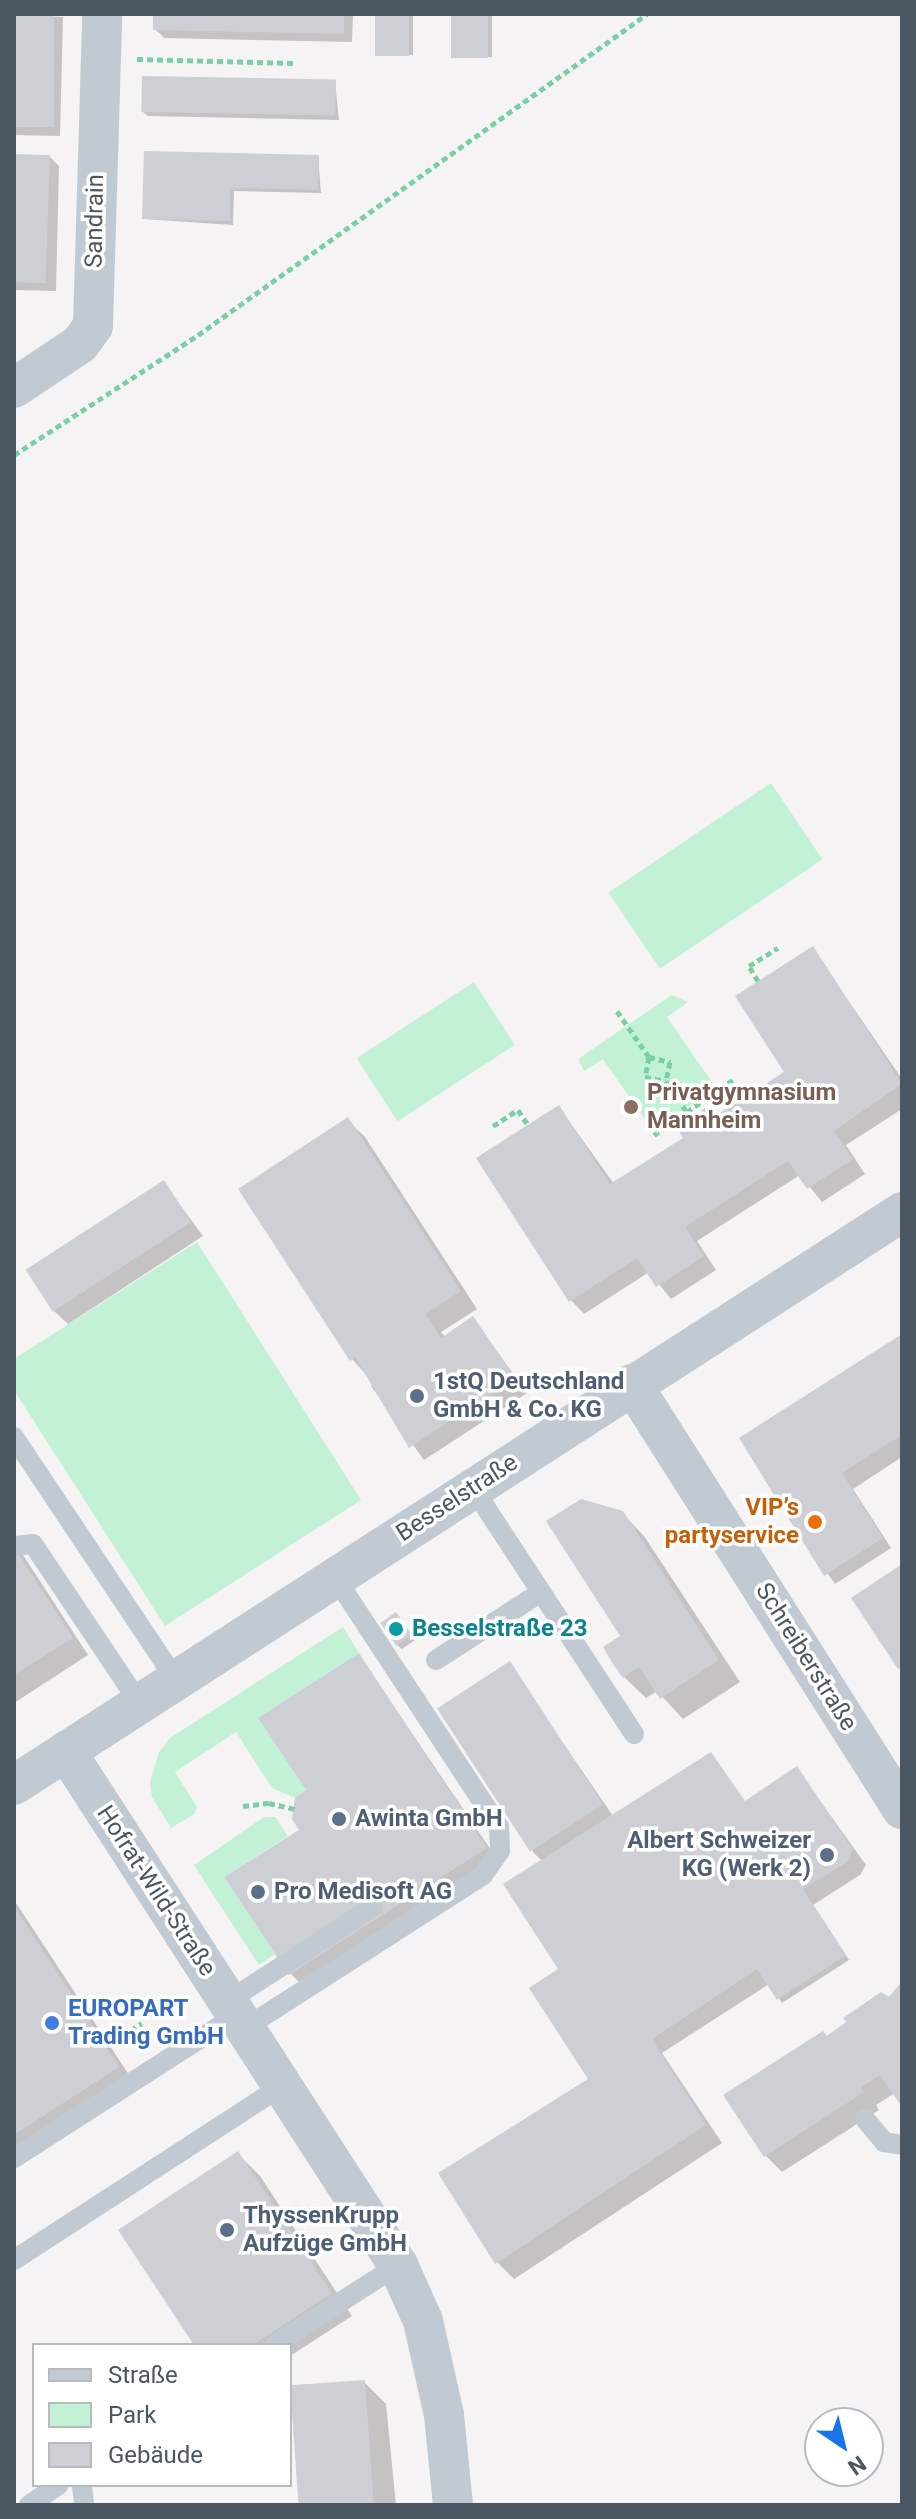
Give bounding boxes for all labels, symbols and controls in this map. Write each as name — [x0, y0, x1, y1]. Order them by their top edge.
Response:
street label: Sandrain — [80, 174, 110, 268]
place label: Privatgymnasium Mannheim — [647, 1079, 836, 1135]
marker: Privatgymnasium Mannheim — [622, 1098, 640, 1116]
place label: 1stQ Deutschland GmbH & Co. KG — [433, 1368, 624, 1424]
marker: 1stQ Deutschland GmbH & Co. KG — [408, 1387, 426, 1405]
street label: Besselstraße — [391, 1448, 523, 1548]
place label: VIP’s partyservice — [665, 1494, 799, 1550]
marker: VIP’s partyservice — [806, 1513, 824, 1531]
street label: Schreiberstraße — [749, 1578, 863, 1736]
place label: Besselstraße 23 — [412, 1615, 588, 1643]
marker: Besselstraße 23 — [387, 1620, 405, 1638]
street label: Hofrat-Wild-Straße — [90, 1800, 222, 1982]
place label: Awinta GmbH — [355, 1805, 503, 1833]
marker: Awinta GmbH — [330, 1810, 348, 1828]
place label: Albert Schweizer KG (Werk 2) — [627, 1827, 811, 1883]
marker: Albert Schweizer KG (Werk 2) — [818, 1846, 836, 1864]
place label: Pro Medisoft AG — [274, 1878, 452, 1906]
marker: Pro Medisoft AG — [249, 1883, 267, 1901]
place label: EUROPART Trading GmbH — [68, 1995, 224, 2051]
marker: EUROPART Trading GmbH — [43, 2014, 61, 2032]
place label: ThyssenKrupp Aufzüge GmbH — [243, 2202, 407, 2258]
marker: ThyssenKrupp Aufzüge GmbH — [218, 2221, 236, 2239]
legend — [32, 2343, 292, 2487]
text: Straße — [108, 2361, 178, 2389]
text: Park — [108, 2401, 156, 2429]
north arrow — [804, 2407, 884, 2487]
text: Gebäude — [108, 2441, 203, 2469]
text: N — [843, 2451, 870, 2480]

